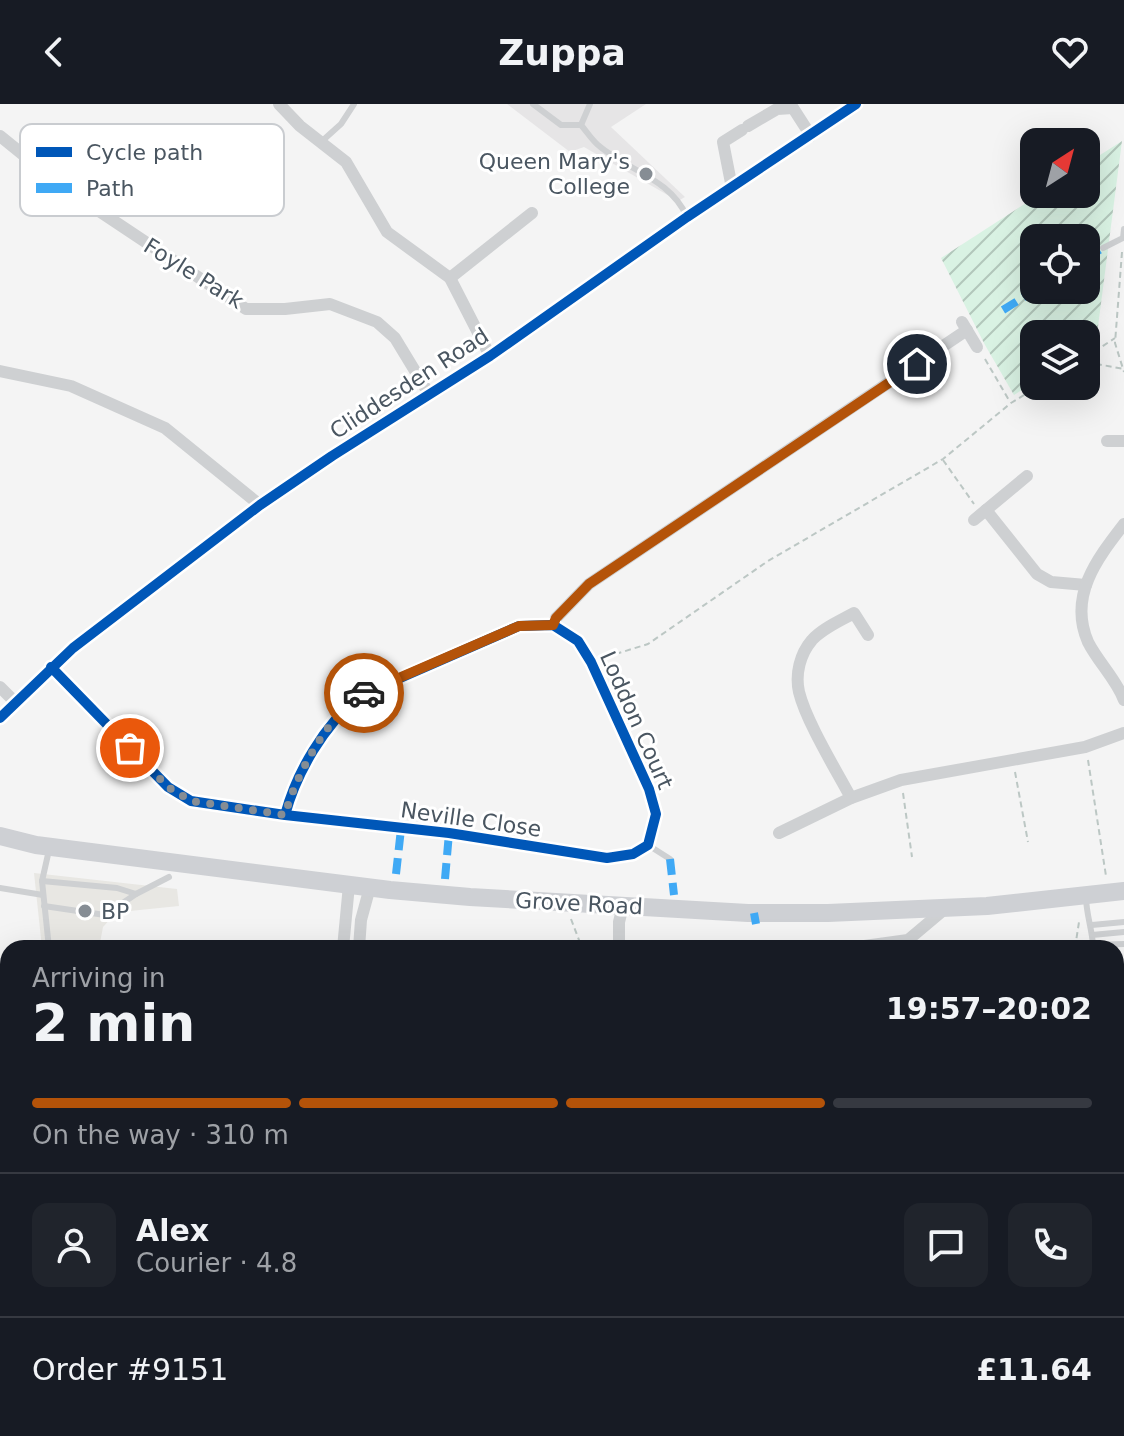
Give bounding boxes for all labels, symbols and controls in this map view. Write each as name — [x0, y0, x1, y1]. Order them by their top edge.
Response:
icon: back — [32, 30, 76, 74]
icon: heart — [1048, 30, 1092, 74]
text: Zuppa — [498, 32, 626, 73]
legend — [20, 124, 284, 216]
north arrow — [1020, 128, 1100, 208]
map controls — [1020, 128, 1100, 400]
text: Cycle path — [86, 140, 203, 165]
place label: Queen Mary's College — [479, 149, 630, 199]
marker: Queen Mary's College — [637, 165, 655, 183]
text: Path — [86, 176, 134, 201]
button: locate — [1020, 224, 1100, 304]
street label: Foyle Park — [139, 233, 248, 314]
button: layers — [1020, 320, 1100, 400]
street label: Cliddesden Road — [325, 323, 493, 444]
pin — [883, 330, 951, 398]
icon: home — [895, 342, 939, 386]
street label: Loddon Court — [595, 647, 678, 793]
courier — [324, 653, 404, 733]
icon: car — [342, 671, 386, 715]
pin — [96, 714, 164, 782]
icon: bag — [108, 726, 152, 770]
street label: Neville Close — [399, 797, 543, 842]
street label: Grove Road — [514, 888, 643, 919]
place label: BP — [101, 899, 129, 924]
marker: BP — [76, 902, 94, 920]
text: Arriving in — [32, 963, 166, 993]
text: 19:57–20:02 — [886, 991, 1092, 1026]
text: 2 min — [32, 993, 195, 1053]
text: On the way · 310 m — [32, 1120, 289, 1150]
button: person — [32, 1203, 116, 1287]
button: chat — [904, 1203, 988, 1287]
button: phone — [1008, 1203, 1092, 1287]
text: Alex — [136, 1213, 209, 1248]
text: Courier · 4.8 — [136, 1248, 297, 1278]
text: Order #9151 — [32, 1352, 228, 1387]
text: £11.64 — [976, 1352, 1092, 1387]

